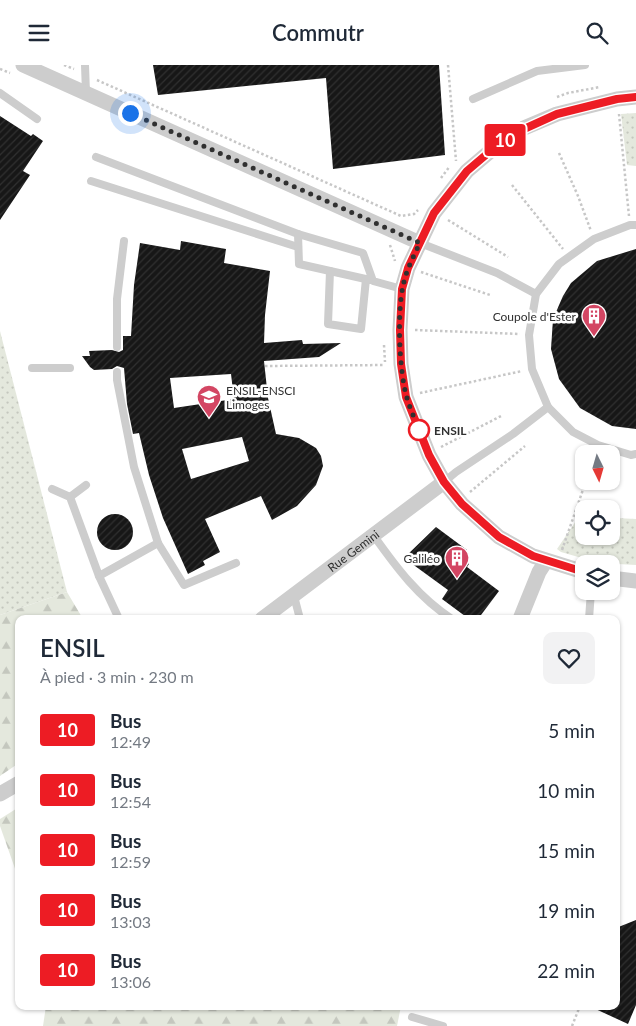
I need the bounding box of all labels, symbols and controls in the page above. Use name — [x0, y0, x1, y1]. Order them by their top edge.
icon: menu — [25, 19, 53, 47]
text: Commutr — [272, 19, 364, 46]
icon: search — [583, 19, 611, 47]
your location — [118, 101, 143, 126]
line badge: 10 — [482, 124, 528, 156]
text: 10 — [495, 129, 515, 151]
building icon: Coupole d'Ester — [581, 303, 607, 337]
place label: Coupole d'Ester — [493, 309, 577, 324]
place label: ENSIL-ENSCI Limoges — [226, 383, 296, 412]
school or university icon: ENSIL-ENSCI Limoges — [196, 384, 222, 418]
marker: ENSIL — [408, 419, 430, 441]
place label: ENSIL — [434, 423, 467, 438]
north arrow — [575, 445, 620, 490]
map controls — [575, 445, 620, 600]
button: locate — [575, 500, 620, 545]
street label: Rue Gemini — [324, 526, 382, 575]
building icon: Galiléo — [444, 545, 470, 579]
place label: Galiléo — [404, 551, 440, 566]
button: layers — [575, 555, 620, 600]
button: heart — [543, 632, 595, 684]
text: ENSIL — [40, 633, 105, 662]
text: À pied · 3 min · 230 m — [40, 667, 194, 686]
text: Bus — [110, 709, 141, 732]
text: 10 — [57, 719, 78, 741]
text: 5 min — [548, 719, 595, 742]
text: 12:49 — [110, 732, 151, 751]
text: Bus — [110, 769, 141, 792]
text: 10 — [57, 779, 78, 801]
text: 10 min — [537, 779, 595, 802]
text: 12:54 — [110, 792, 151, 811]
text: Bus — [110, 829, 141, 852]
text: 10 — [57, 839, 78, 861]
text: 15 min — [537, 839, 595, 862]
text: 12:59 — [110, 852, 151, 871]
text: Bus — [110, 889, 141, 912]
text: 10 — [57, 899, 78, 921]
text: 19 min — [537, 899, 595, 922]
text: 13:03 — [110, 912, 151, 931]
text: Bus — [110, 949, 141, 972]
text: 10 — [57, 959, 78, 981]
text: 22 min — [537, 959, 595, 982]
text: 13:06 — [110, 972, 151, 991]

